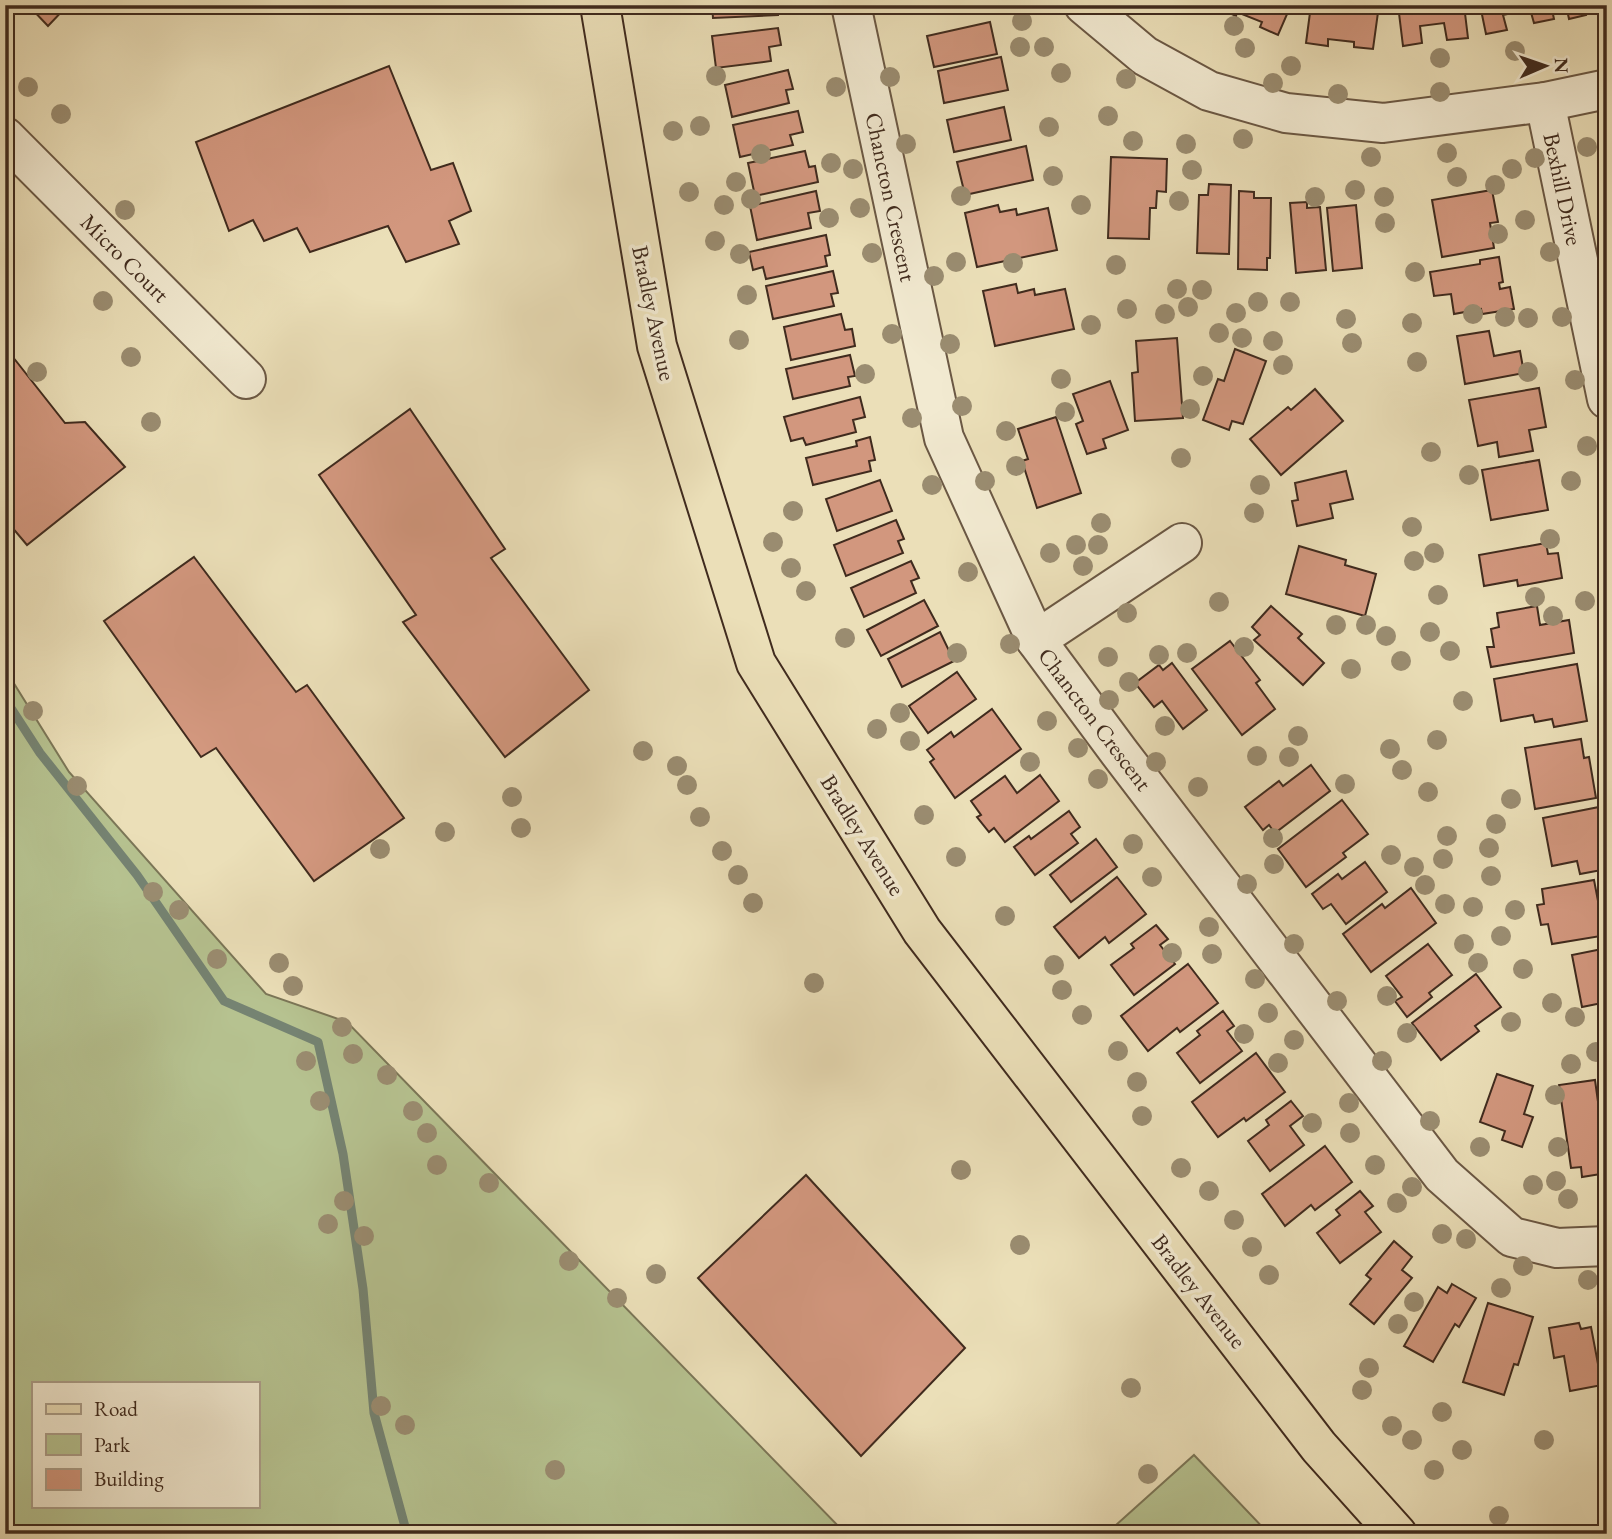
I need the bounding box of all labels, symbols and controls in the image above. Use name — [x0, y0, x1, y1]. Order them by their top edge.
north arrow — [1510, 32, 1580, 102]
text: N — [1549, 57, 1574, 74]
street label: Chancton Crescent — [858, 110, 924, 285]
street label: Bexhill Drive — [1536, 130, 1590, 248]
street label: Micro Court — [74, 207, 176, 309]
street label: Bradley Avenue — [625, 243, 683, 383]
street label: Chancton Crescent — [1031, 641, 1159, 797]
street label: Bradley Avenue — [814, 769, 912, 901]
street label: Bradley Avenue — [1145, 1228, 1253, 1354]
legend — [32, 1382, 259, 1508]
text: Road — [94, 1395, 138, 1422]
text: Park — [94, 1431, 131, 1458]
text: Building — [94, 1465, 164, 1492]

